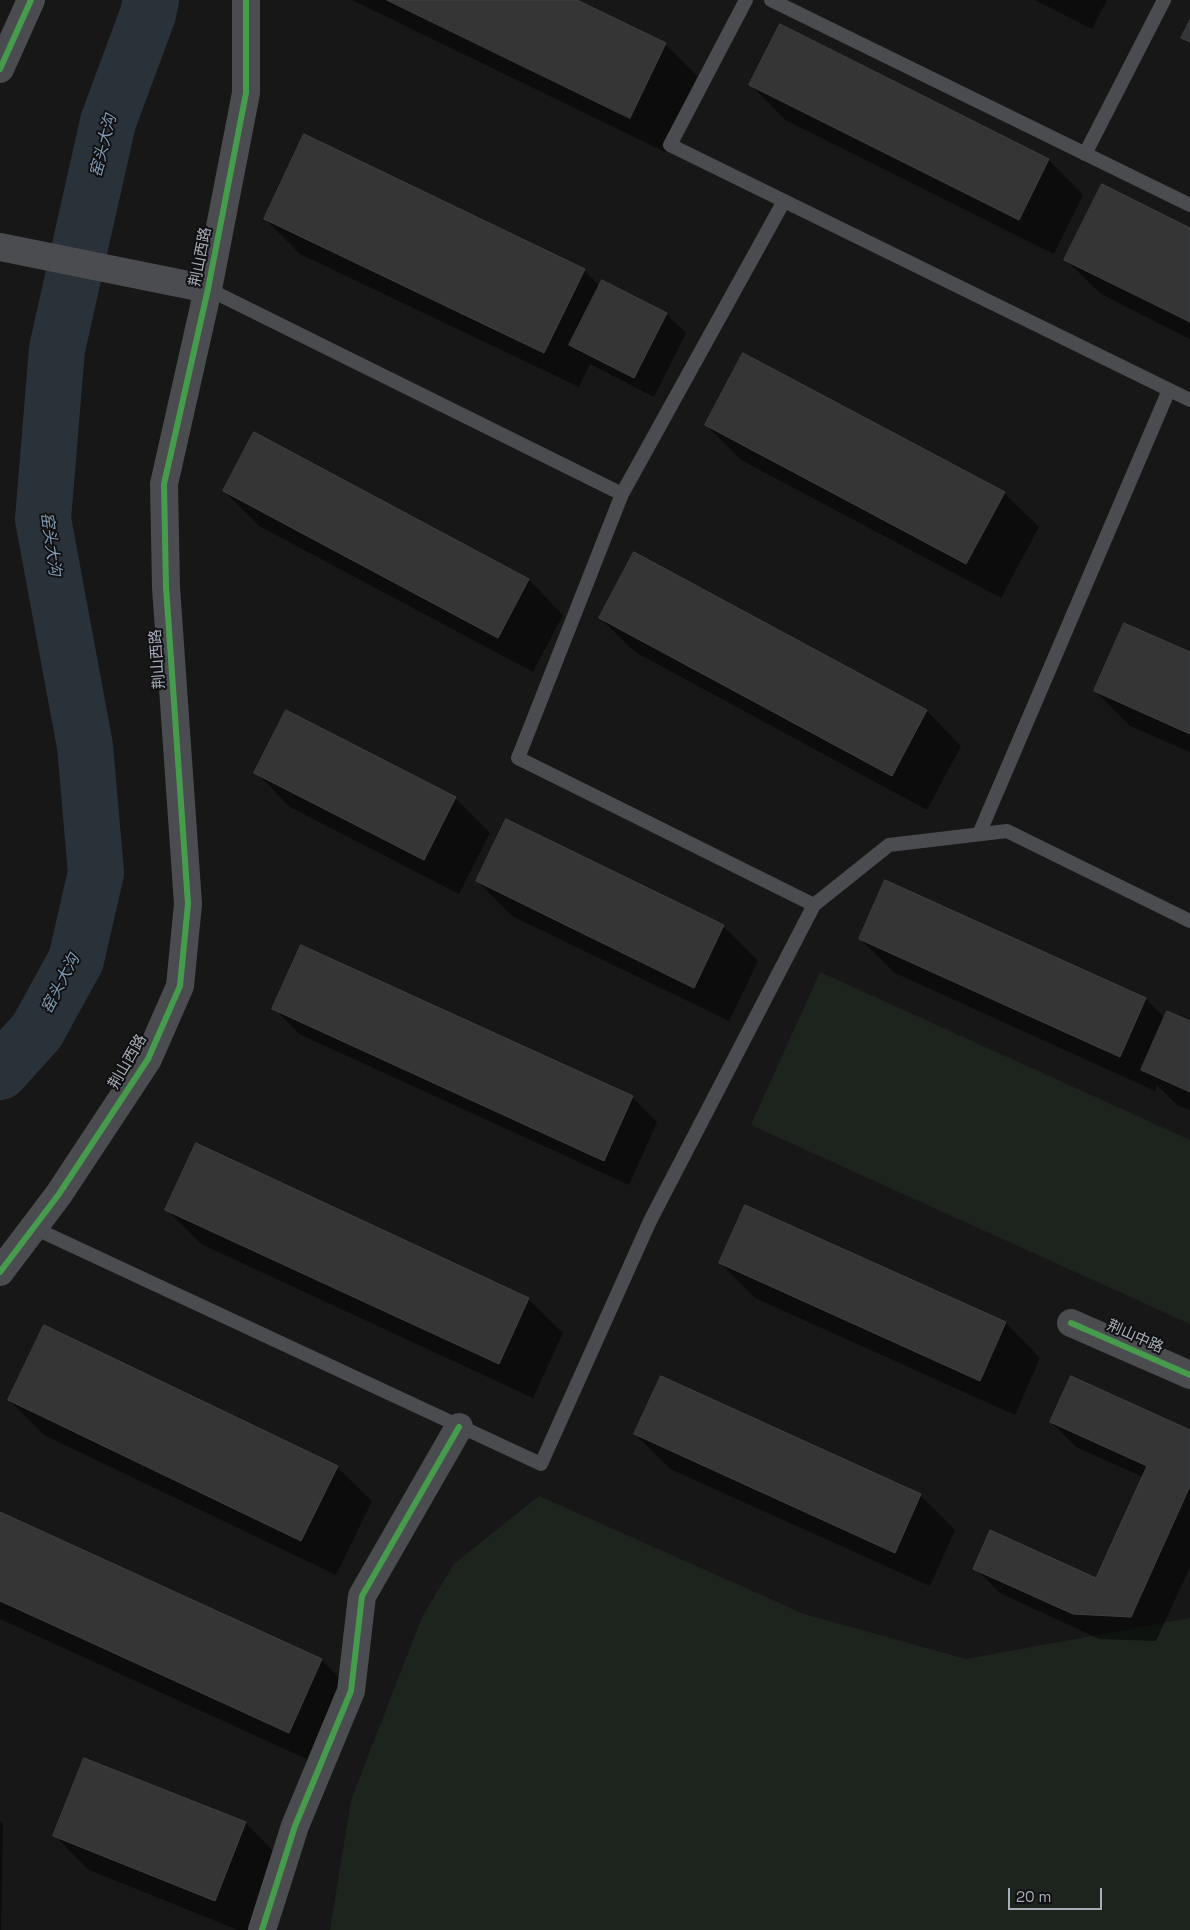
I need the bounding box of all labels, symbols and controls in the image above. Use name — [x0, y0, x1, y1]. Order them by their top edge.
water label: 窑头大沟 — [87, 113, 121, 179]
street label: 荆山西路 — [186, 226, 216, 288]
water label: 窑头大沟 — [36, 511, 64, 577]
street label: 荆山西路 — [147, 628, 169, 690]
water label: 窑头大沟 — [38, 951, 84, 1017]
street label: 荆山西路 — [105, 1032, 151, 1092]
street label: 荆山中路 — [1104, 1317, 1166, 1357]
scale bar — [1010, 1878, 1104, 1910]
text: 20 m — [1016, 1887, 1051, 1906]

